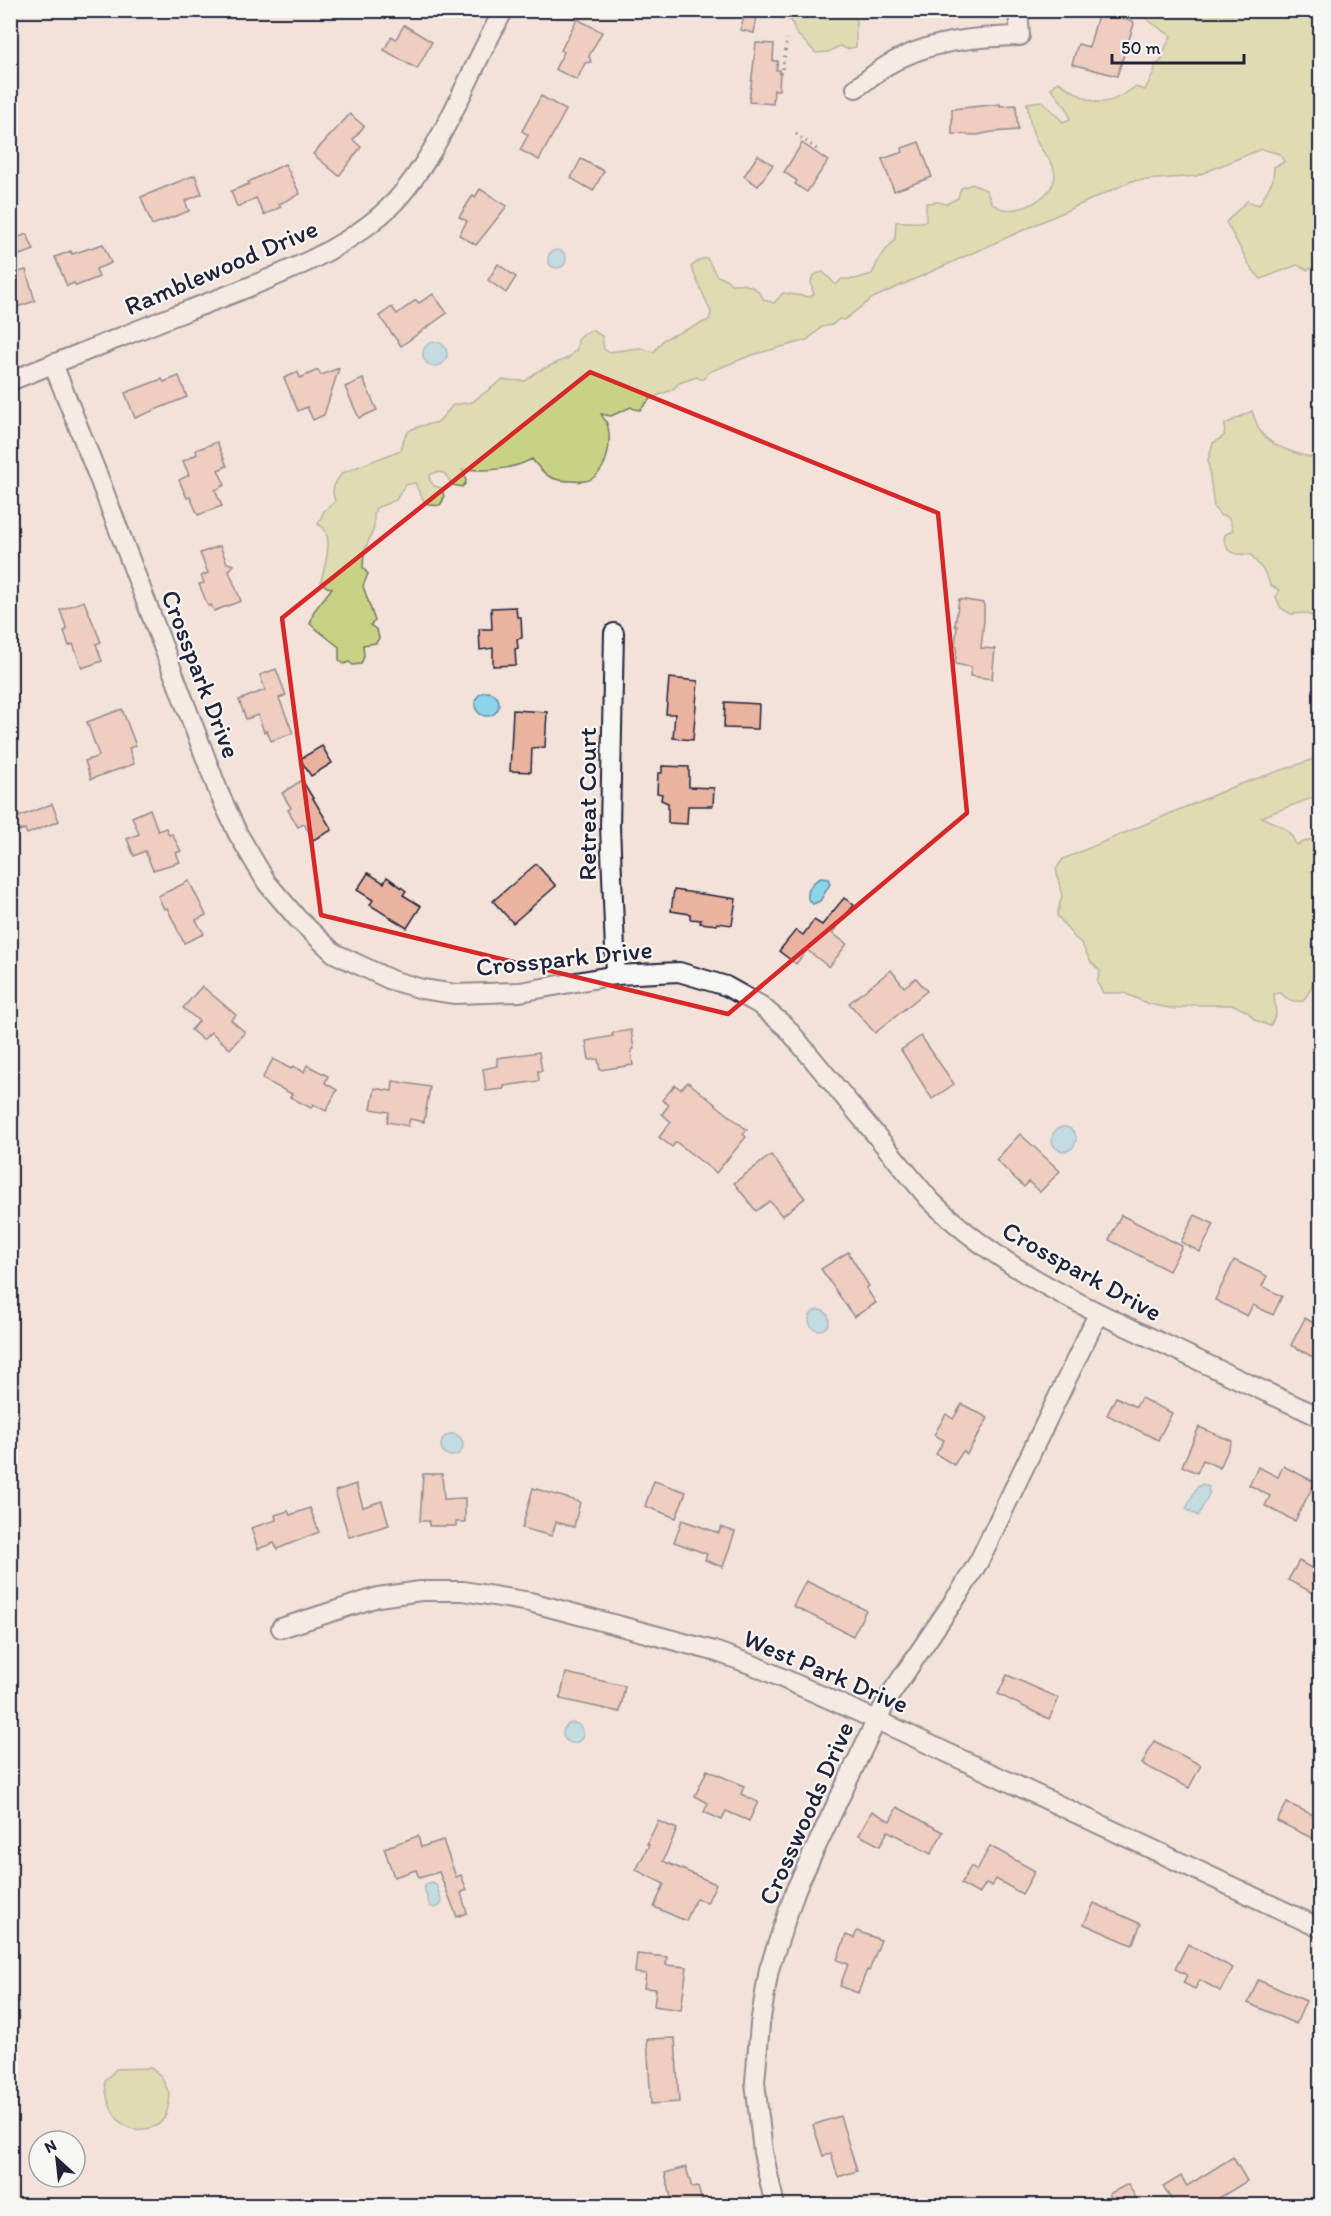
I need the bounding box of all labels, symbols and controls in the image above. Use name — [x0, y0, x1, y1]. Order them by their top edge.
scale bar — [1112, 27, 1244, 65]
text: 50 m — [1121, 37, 1161, 59]
street label: Ramblewood Drive — [119, 212, 323, 322]
street label: Crosspark Drive — [154, 585, 248, 763]
street label: Retreat Court — [571, 727, 603, 881]
street label: Crosspark Drive — [474, 933, 654, 983]
street label: Crosspark Drive — [997, 1214, 1167, 1328]
street label: West Park Drive — [739, 1622, 913, 1720]
street label: Crosswoods Drive — [751, 1716, 861, 1910]
north arrow — [27, 2129, 87, 2189]
text: N — [41, 2135, 60, 2157]

